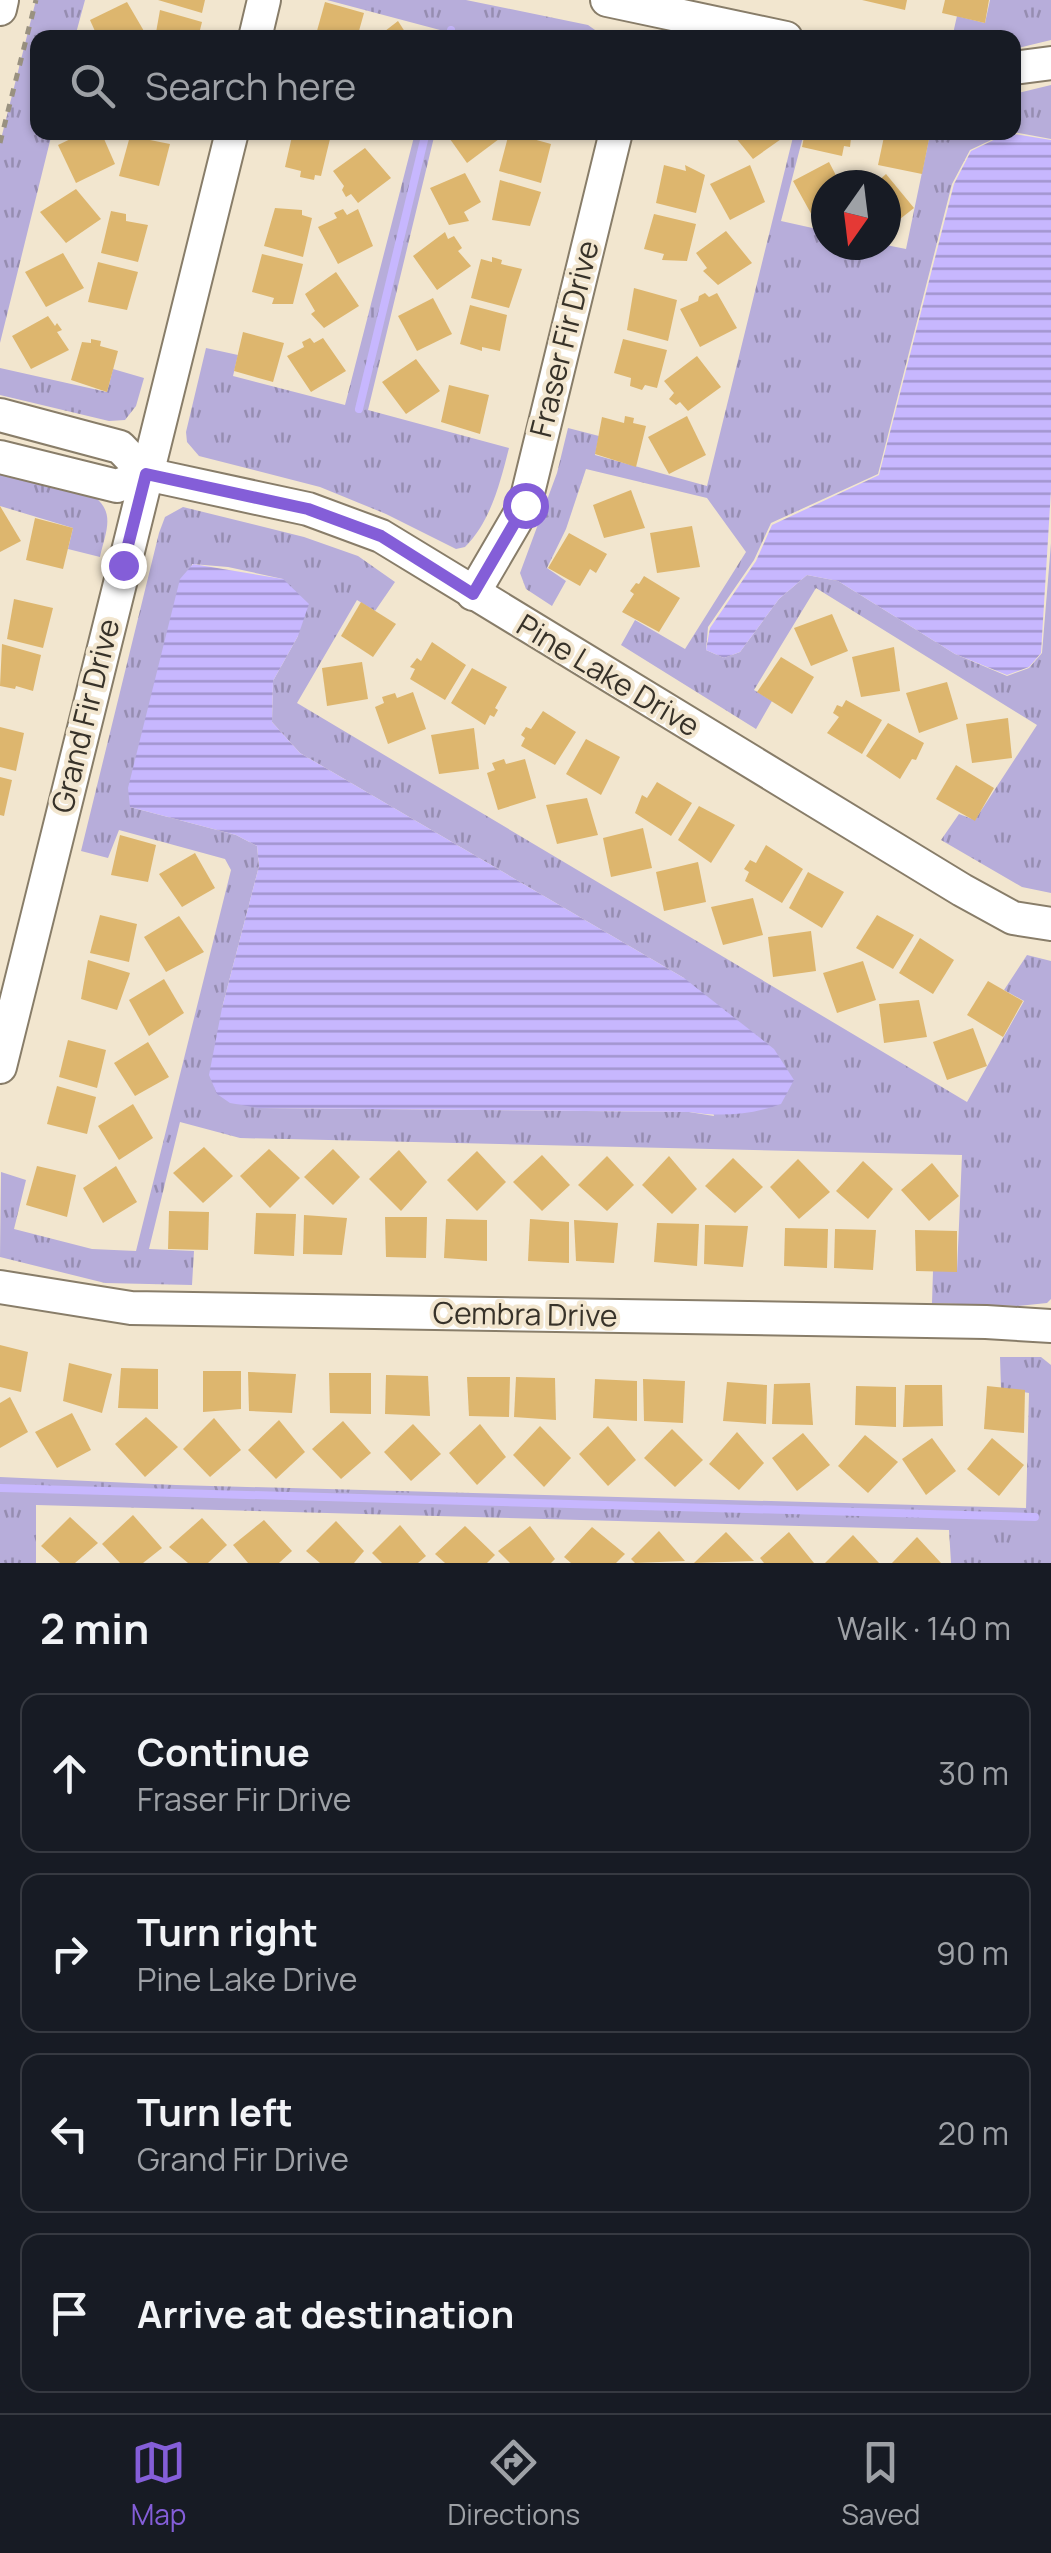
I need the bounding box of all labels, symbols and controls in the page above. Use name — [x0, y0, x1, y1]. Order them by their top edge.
search box — [30, 30, 1021, 140]
icon: search — [65, 58, 120, 113]
text: Search here — [145, 59, 356, 111]
north arrow — [811, 170, 901, 260]
street label: Fraser Fir Drive — [519, 236, 608, 441]
route start — [503, 483, 549, 529]
route end — [101, 543, 147, 589]
street label: Pine Lake Drive — [510, 604, 708, 745]
street label: Grand Fir Drive — [41, 614, 128, 817]
street label: Cembra Drive — [432, 1291, 618, 1336]
text: 2 min — [40, 1599, 149, 1657]
text: Walk · 140 m — [837, 1606, 1011, 1650]
text: Continue — [137, 1725, 310, 1777]
icon: ahead — [42, 1746, 97, 1801]
text: 30 m — [938, 1751, 1009, 1795]
text: Fraser Fir Drive — [137, 1777, 352, 1821]
text: Turn right — [137, 1905, 318, 1957]
icon: right — [42, 1926, 97, 1981]
text: 90 m — [936, 1931, 1009, 1975]
text: Pine Lake Drive — [137, 1957, 357, 2001]
text: Turn left — [137, 2085, 293, 2137]
icon: left — [42, 2106, 97, 2161]
text: 20 m — [938, 2111, 1009, 2155]
text: Grand Fir Drive — [137, 2137, 349, 2181]
icon: arrive — [42, 2286, 97, 2341]
text: Arrive at destination — [137, 2287, 514, 2339]
tab: Map — [131, 2435, 186, 2533]
tab: Directions — [448, 2435, 580, 2533]
tab: Saved — [841, 2435, 920, 2533]

